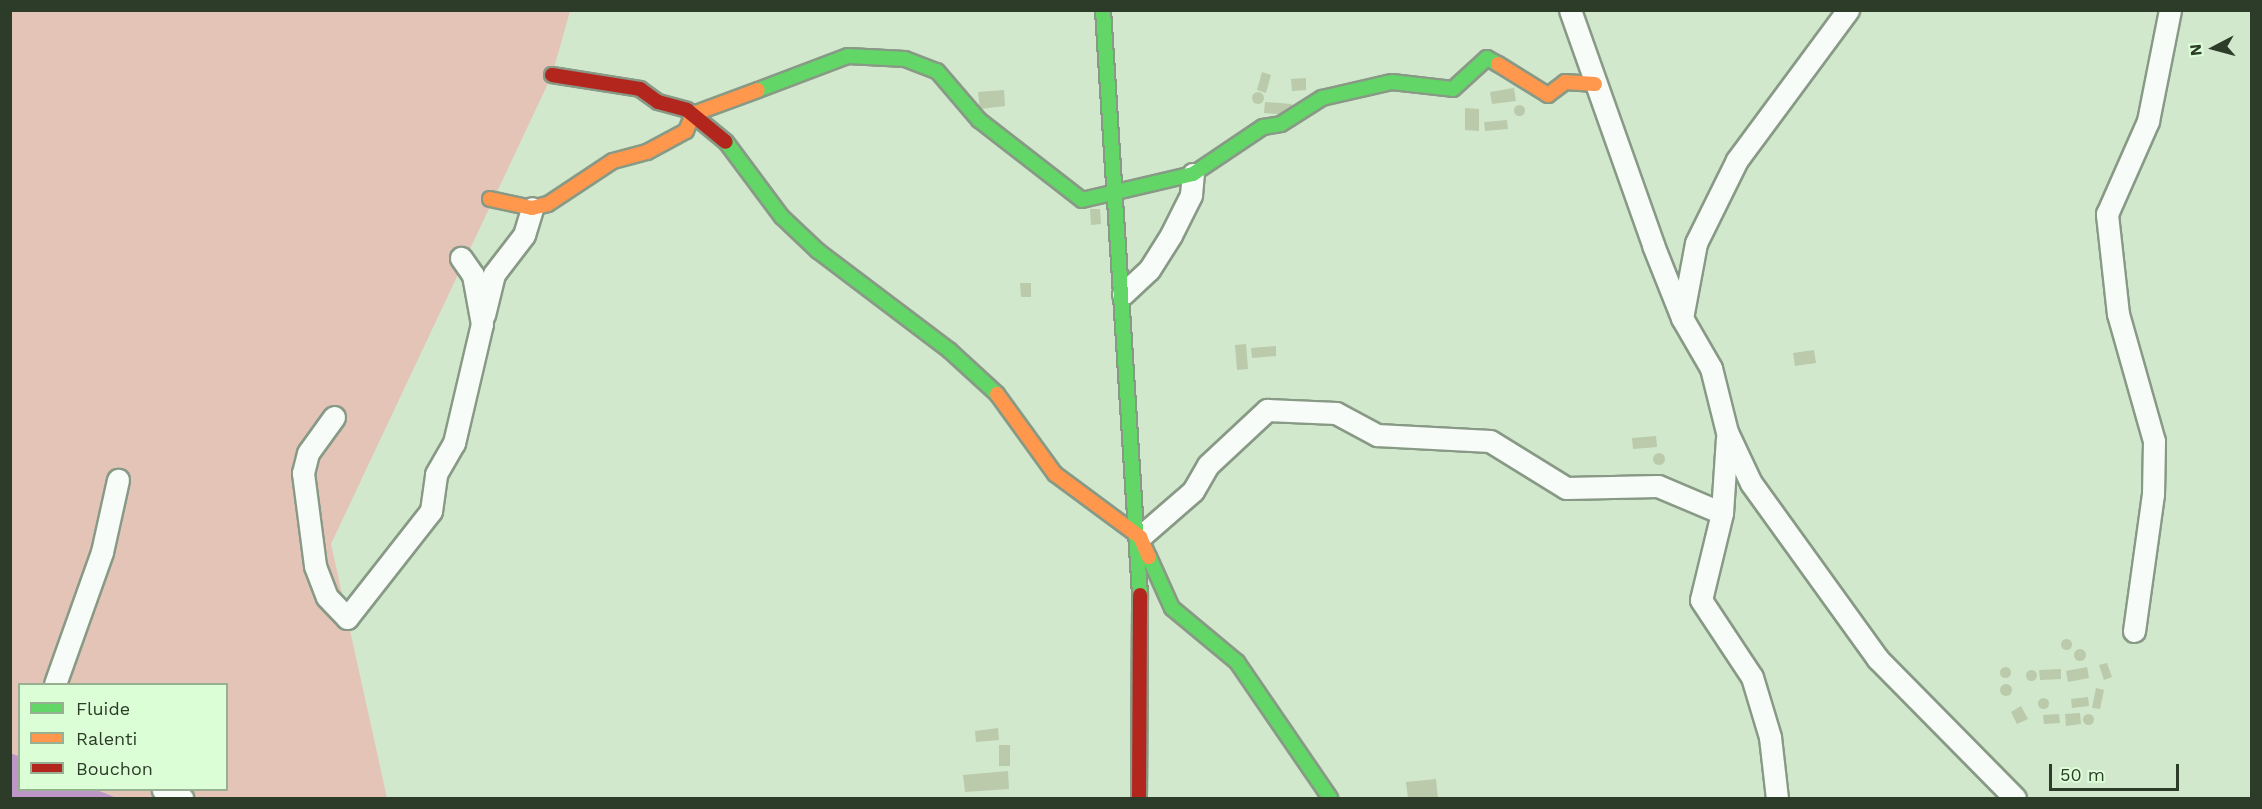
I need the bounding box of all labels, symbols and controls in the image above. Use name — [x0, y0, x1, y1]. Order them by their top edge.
north arrow — [2184, 18, 2244, 78]
text: N — [2186, 43, 2206, 57]
legend — [18, 683, 228, 791]
text: Fluide — [76, 698, 130, 719]
text: Ralenti — [76, 728, 137, 749]
scale bar — [2052, 752, 2182, 790]
text: Bouchon — [76, 758, 153, 779]
text: 50 m — [2060, 764, 2105, 785]

